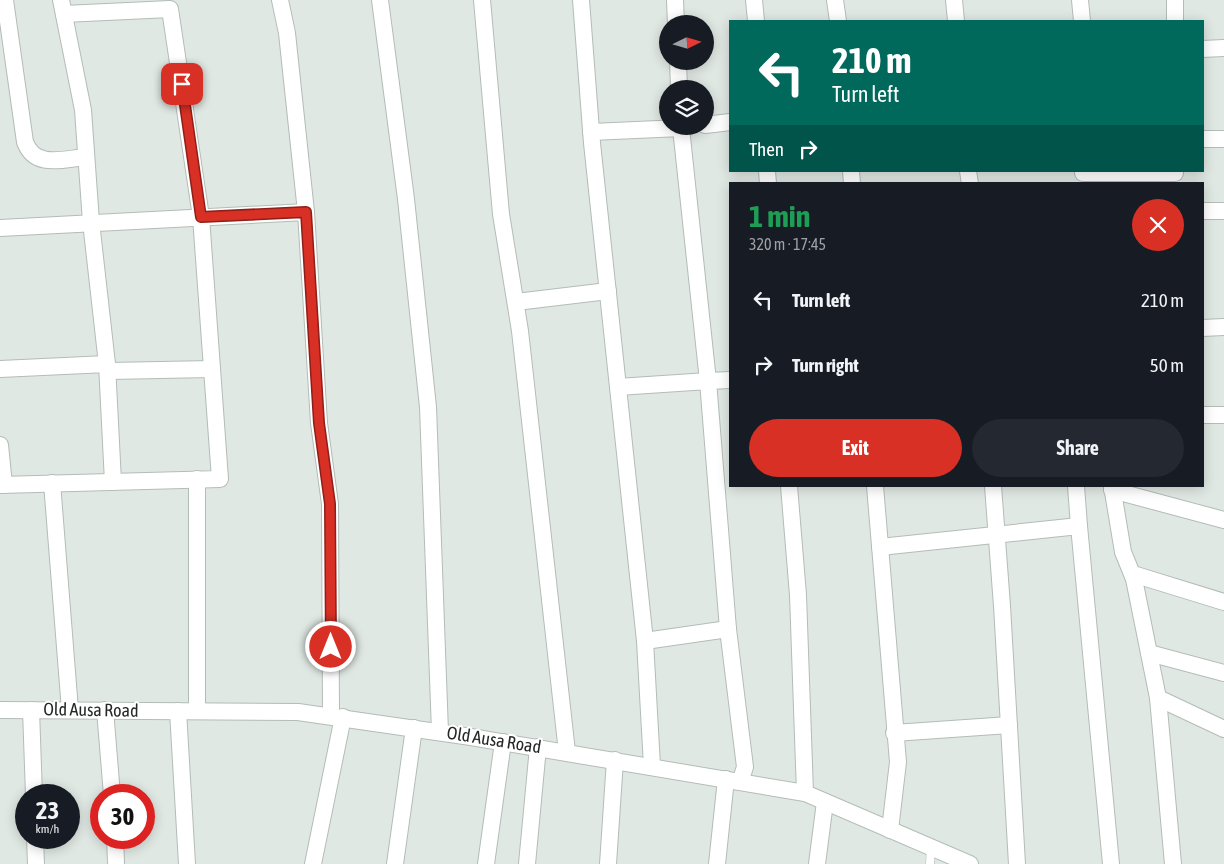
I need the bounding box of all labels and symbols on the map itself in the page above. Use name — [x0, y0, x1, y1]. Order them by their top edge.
north arrow — [659, 15, 714, 70]
pin — [161, 63, 203, 105]
position arrow — [304, 620, 356, 672]
street label: Old Ausa Road — [43, 698, 139, 721]
street label: Old Ausa Road — [445, 722, 543, 757]
speed limit sign: 30 — [90, 784, 155, 849]

